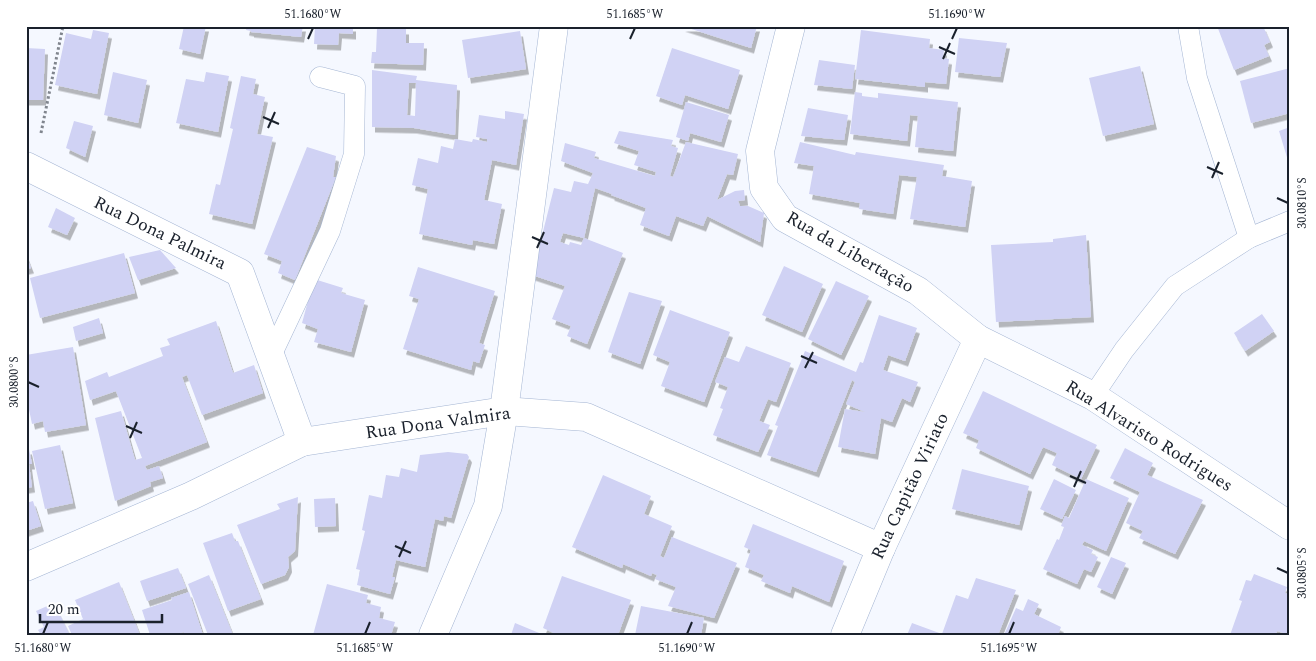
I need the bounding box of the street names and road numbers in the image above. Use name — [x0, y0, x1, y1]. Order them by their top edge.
street label: Rua Dona Palmira — [89, 189, 231, 277]
street label: Rua da Libertação — [781, 204, 919, 300]
street label: Rua Alvaristo Rodrigues — [1060, 373, 1238, 499]
street label: Rua Dona Valmira — [364, 399, 512, 447]
street label: Rua Capitão Viriato — [864, 408, 956, 564]

